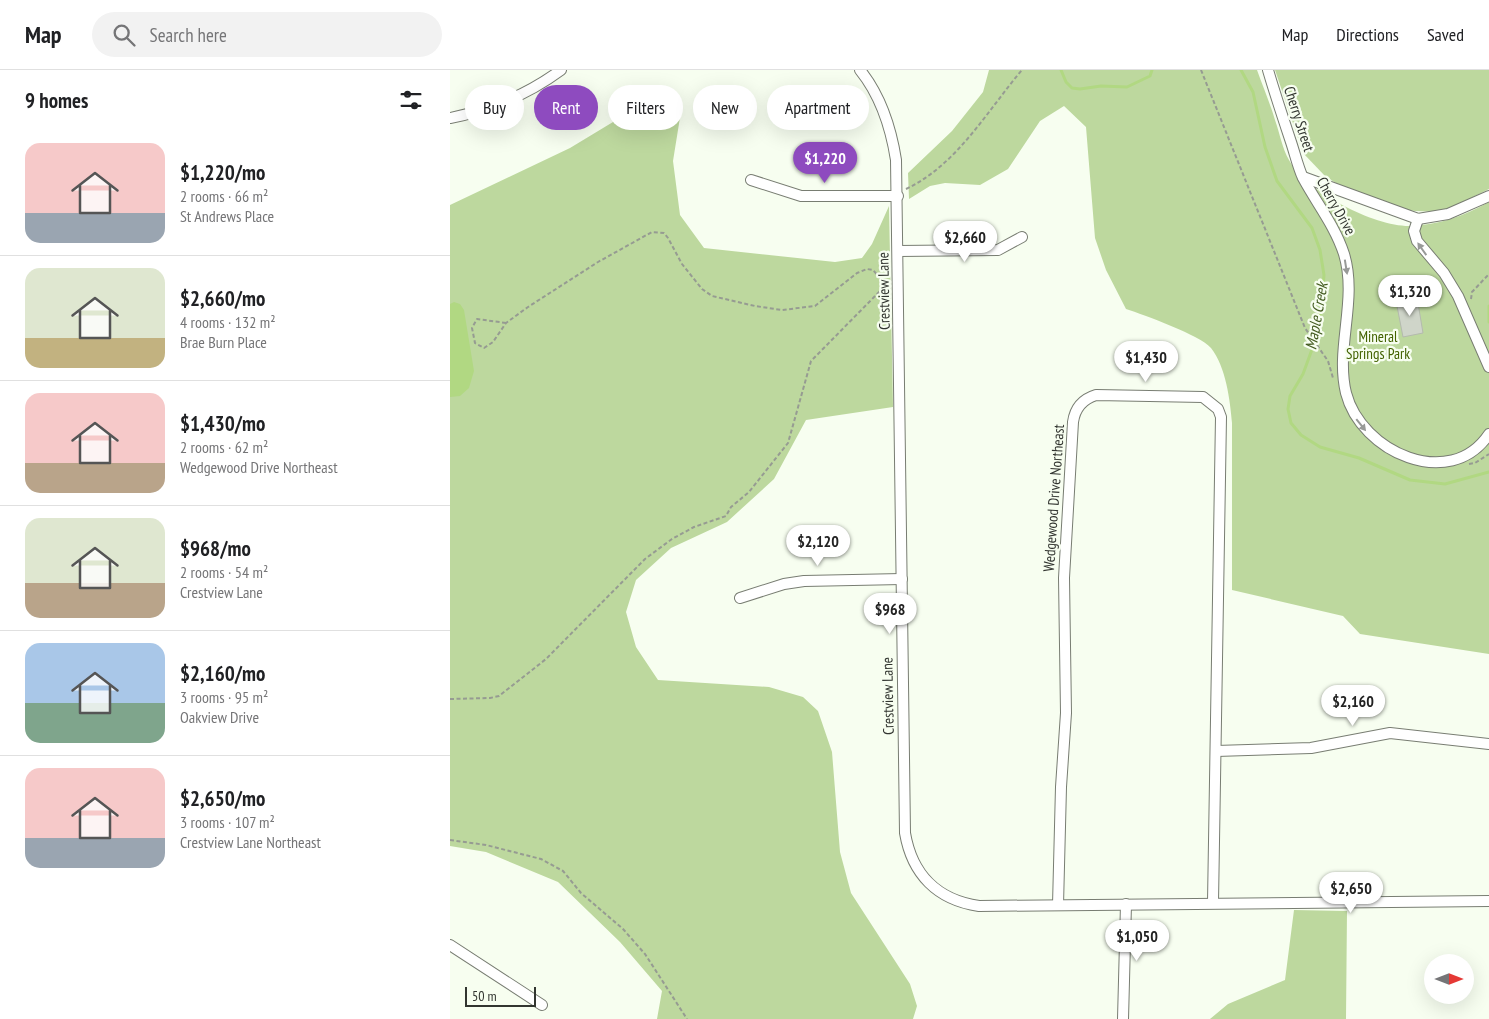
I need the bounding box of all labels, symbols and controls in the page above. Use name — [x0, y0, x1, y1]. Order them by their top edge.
search box — [92, 12, 442, 57]
text: Map — [25, 19, 62, 50]
icon: search — [110, 21, 138, 49]
text: Search here — [150, 23, 227, 47]
text: Map — [1282, 23, 1308, 46]
text: Directions — [1336, 23, 1399, 46]
text: Saved — [1427, 23, 1464, 46]
street label: Cherry Street — [1280, 84, 1319, 154]
chip: Buy — [465, 85, 524, 130]
chip: Rent — [534, 85, 598, 130]
chip: Filters — [608, 85, 683, 130]
chip: New — [693, 85, 757, 130]
chip: Apartment — [767, 85, 869, 130]
icon: filters — [397, 86, 425, 114]
text: 9 homes — [25, 87, 88, 114]
pin: $1,220 — [784, 142, 866, 184]
text: $1,220 — [804, 148, 846, 168]
text: $1,220/mo — [180, 159, 265, 186]
icon: home — [65, 163, 125, 223]
street label: Cherry Drive — [1313, 173, 1360, 238]
text: 2 rooms · 66 m² — [180, 186, 268, 206]
text: St Andrews Place — [180, 206, 274, 226]
pin: $2,660 — [924, 220, 1006, 263]
text: $2,660 — [944, 227, 986, 247]
one-way arrow — [1417, 243, 1428, 256]
street label: Crestview Lane — [873, 252, 894, 330]
one-way arrow — [1343, 259, 1351, 275]
pin: $1,320 — [1369, 274, 1451, 317]
water label: Maple Creek — [1300, 279, 1332, 351]
text: $1,320 — [1389, 281, 1431, 301]
text: $2,660/mo — [180, 285, 265, 312]
icon: home — [65, 288, 125, 348]
text: 4 rooms · 132 m² — [180, 312, 276, 332]
park label: Mineral Springs Park — [1346, 327, 1410, 363]
text: Brae Burn Place — [180, 332, 267, 352]
pin: $1,430 — [1105, 340, 1187, 383]
text: $1,430 — [1125, 347, 1167, 367]
text: $1,430/mo — [180, 410, 265, 437]
icon: home — [65, 413, 125, 473]
one-way arrow — [1356, 418, 1367, 431]
street label: Wedgewood Drive Northeast — [1039, 424, 1068, 572]
text: 2 rooms · 62 m² — [180, 437, 268, 457]
text: Wedgewood Drive Northeast — [180, 457, 338, 477]
pin: $2,120 — [777, 524, 859, 567]
text: $2,120 — [797, 531, 839, 551]
text: $968/mo — [180, 535, 251, 562]
icon: home — [65, 538, 125, 598]
text: 2 rooms · 54 m² — [180, 562, 268, 582]
text: Crestview Lane — [180, 582, 263, 602]
pin: $968 — [860, 592, 920, 635]
text: $968 — [875, 599, 905, 619]
street label: Crestview Lane — [877, 657, 898, 735]
text: $2,160/mo — [180, 660, 265, 687]
icon: home — [65, 663, 125, 723]
pin: $2,160 — [1312, 684, 1394, 727]
text: 3 rooms · 95 m² — [180, 687, 268, 707]
text: $2,160 — [1332, 691, 1374, 711]
text: Oakview Drive — [180, 707, 259, 727]
text: $2,650/mo — [180, 785, 265, 812]
icon: home — [65, 788, 125, 848]
text: 3 rooms · 107 m² — [180, 812, 275, 832]
text: Crestview Lane Northeast — [180, 832, 321, 852]
pin: $2,650 — [1310, 872, 1392, 914]
text: $2,650 — [1330, 878, 1372, 898]
pin: $1,050 — [1096, 920, 1178, 962]
text: $1,050 — [1116, 926, 1158, 946]
north arrow — [1424, 954, 1474, 1004]
map controls — [1424, 954, 1474, 1004]
scale bar — [465, 984, 536, 1007]
text: 50 m — [472, 987, 497, 1005]

